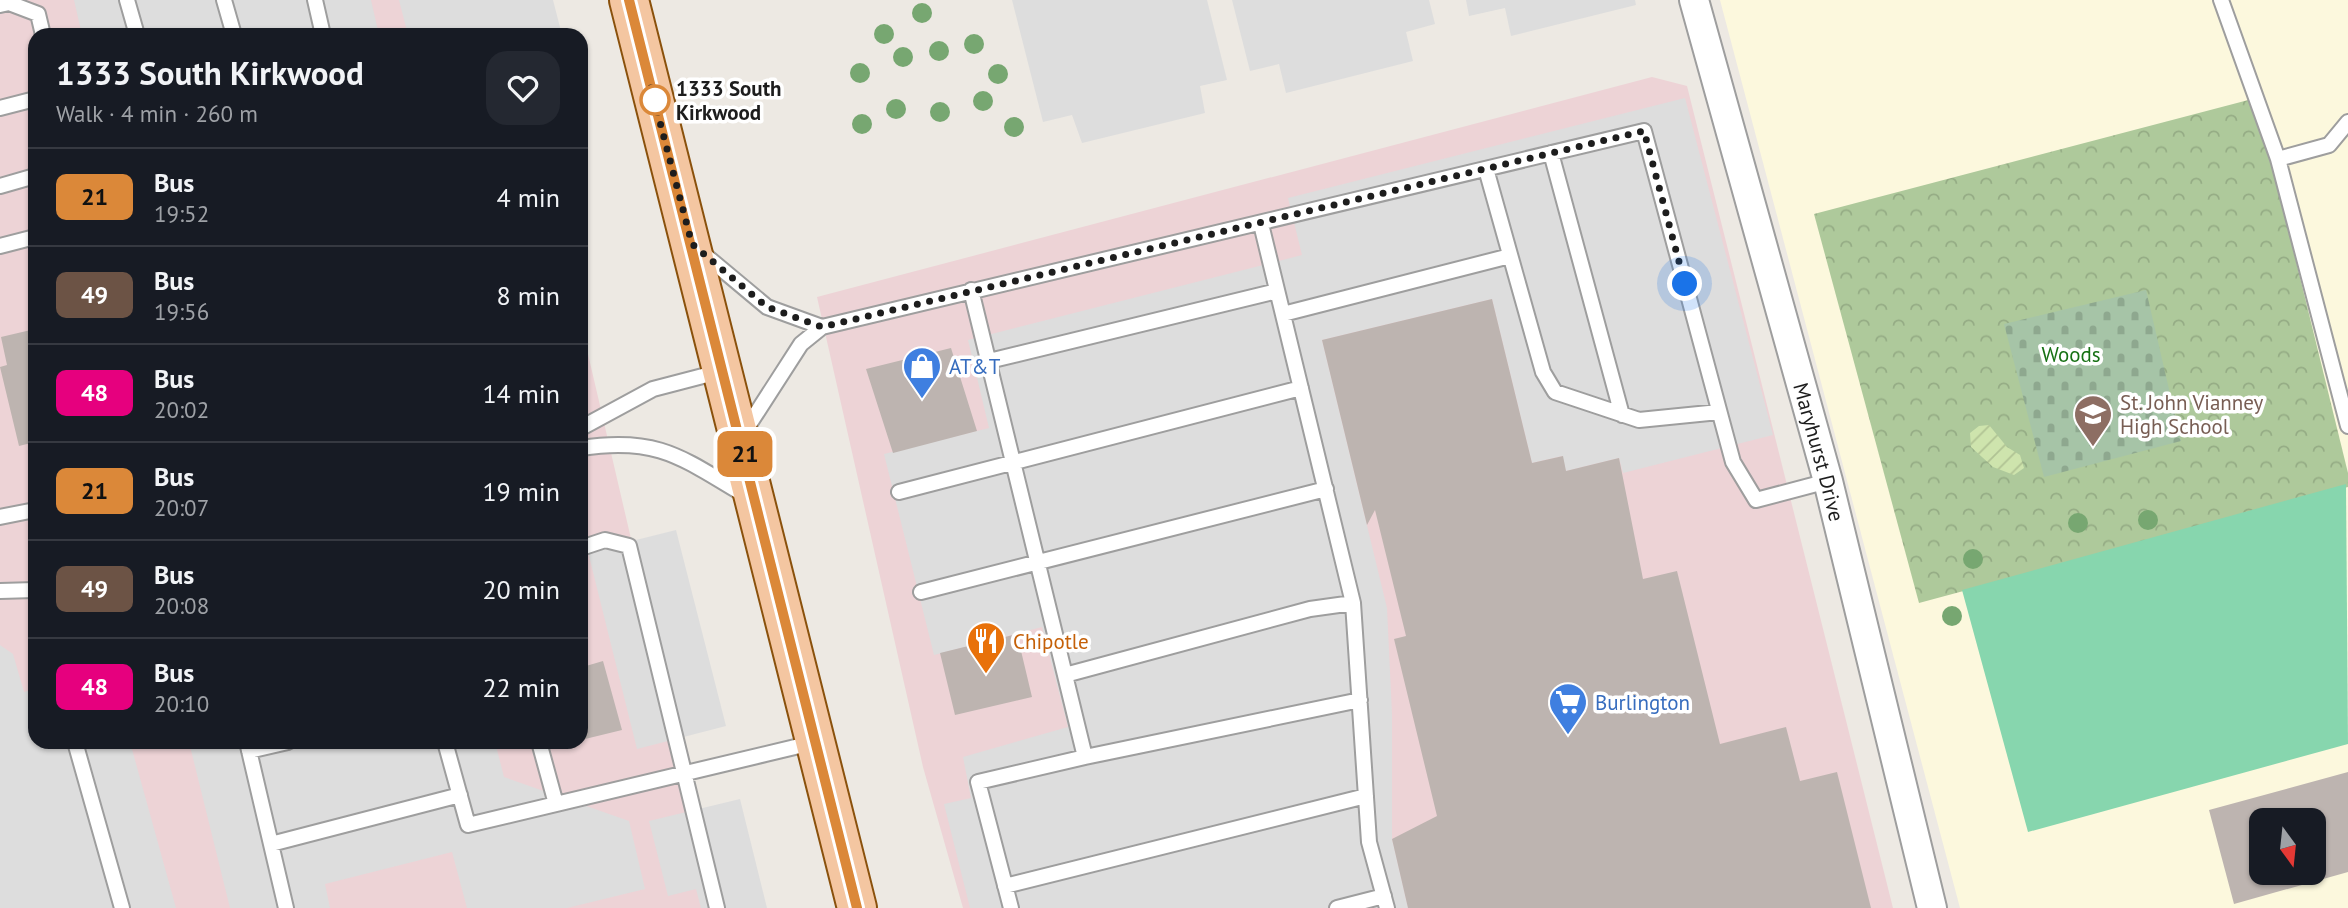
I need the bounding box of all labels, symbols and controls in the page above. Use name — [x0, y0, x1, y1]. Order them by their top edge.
text: 1333 South Kirkwood — [56, 51, 364, 94]
button: heart — [486, 51, 560, 125]
place label: 1333 South Kirkwood — [676, 75, 781, 126]
marker: 1333 South Kirkwood — [640, 85, 670, 115]
text: Walk · 4 min · 260 m — [56, 99, 258, 128]
text: Bus — [154, 166, 194, 199]
text: 21 — [81, 181, 108, 212]
text: 4 min — [497, 181, 560, 214]
text: 19:52 — [154, 199, 209, 228]
text: Bus — [154, 264, 194, 297]
your location — [1667, 266, 1702, 301]
text: 49 — [81, 279, 108, 310]
text: 8 min — [497, 279, 560, 312]
text: 19:56 — [154, 297, 209, 326]
park label: Woods — [2041, 341, 2101, 368]
shop icon: AT&T — [901, 345, 943, 400]
place label: AT&T — [949, 353, 1001, 380]
text: Bus — [154, 362, 194, 395]
text: 48 — [81, 377, 108, 408]
text: 14 min — [482, 377, 560, 410]
street label: Maryhurst Drive — [1788, 379, 1851, 524]
place label: St. John Vianney High School — [2120, 389, 2264, 440]
school or university icon: St. John Vianney High School — [2072, 393, 2114, 448]
text: 20:02 — [154, 395, 209, 424]
line badge: 21 — [714, 431, 776, 477]
text: 21 — [731, 438, 759, 469]
text: Bus — [154, 460, 194, 493]
text: 21 — [81, 475, 108, 506]
text: 19 min — [482, 475, 560, 508]
text: 20:07 — [154, 493, 209, 522]
text: Bus — [154, 558, 194, 591]
text: 49 — [81, 573, 108, 604]
text: 20 min — [482, 573, 560, 606]
text: 20:08 — [154, 591, 209, 620]
restaurant icon: Chipotle — [965, 620, 1007, 675]
place label: Chipotle — [1013, 628, 1089, 655]
text: Bus — [154, 656, 194, 689]
text: 48 — [81, 671, 108, 702]
text: 22 min — [482, 671, 560, 704]
supermarket icon: Burlington — [1547, 681, 1589, 736]
text: 20:10 — [154, 689, 209, 718]
place label: Burlington — [1595, 689, 1690, 716]
north arrow — [2249, 808, 2326, 886]
map controls — [2249, 808, 2326, 885]

